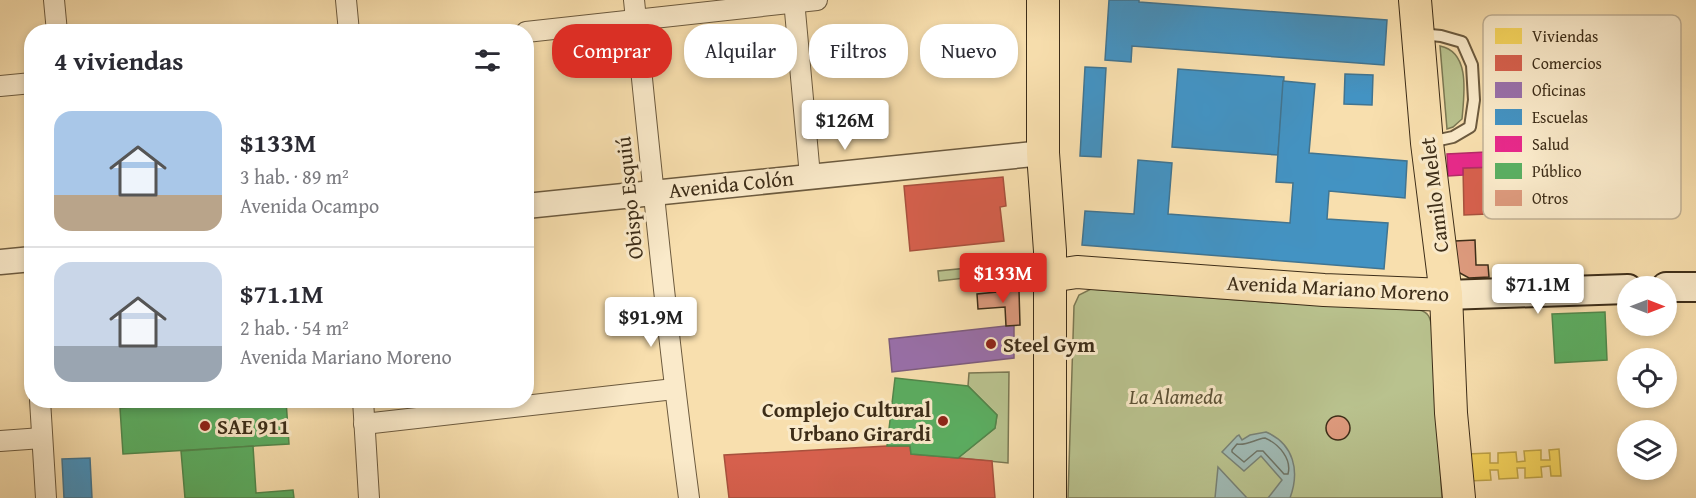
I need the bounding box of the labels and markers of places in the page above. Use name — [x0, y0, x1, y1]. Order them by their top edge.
pin: $126M — [803, 100, 887, 151]
pin: $133M — [961, 253, 1045, 304]
pin: $71.1M — [1489, 264, 1587, 315]
pin: $91.9M — [602, 297, 700, 348]
place label: Steel Gym — [1003, 329, 1095, 360]
marker: Steel Gym — [984, 337, 998, 351]
place label: Complejo Cultural Urbano Girardi — [762, 394, 931, 449]
place label: SAE 911 — [217, 411, 290, 442]
marker: Complejo Cultural Urbano Girardi — [936, 414, 950, 428]
marker: SAE 911 — [198, 419, 212, 433]

